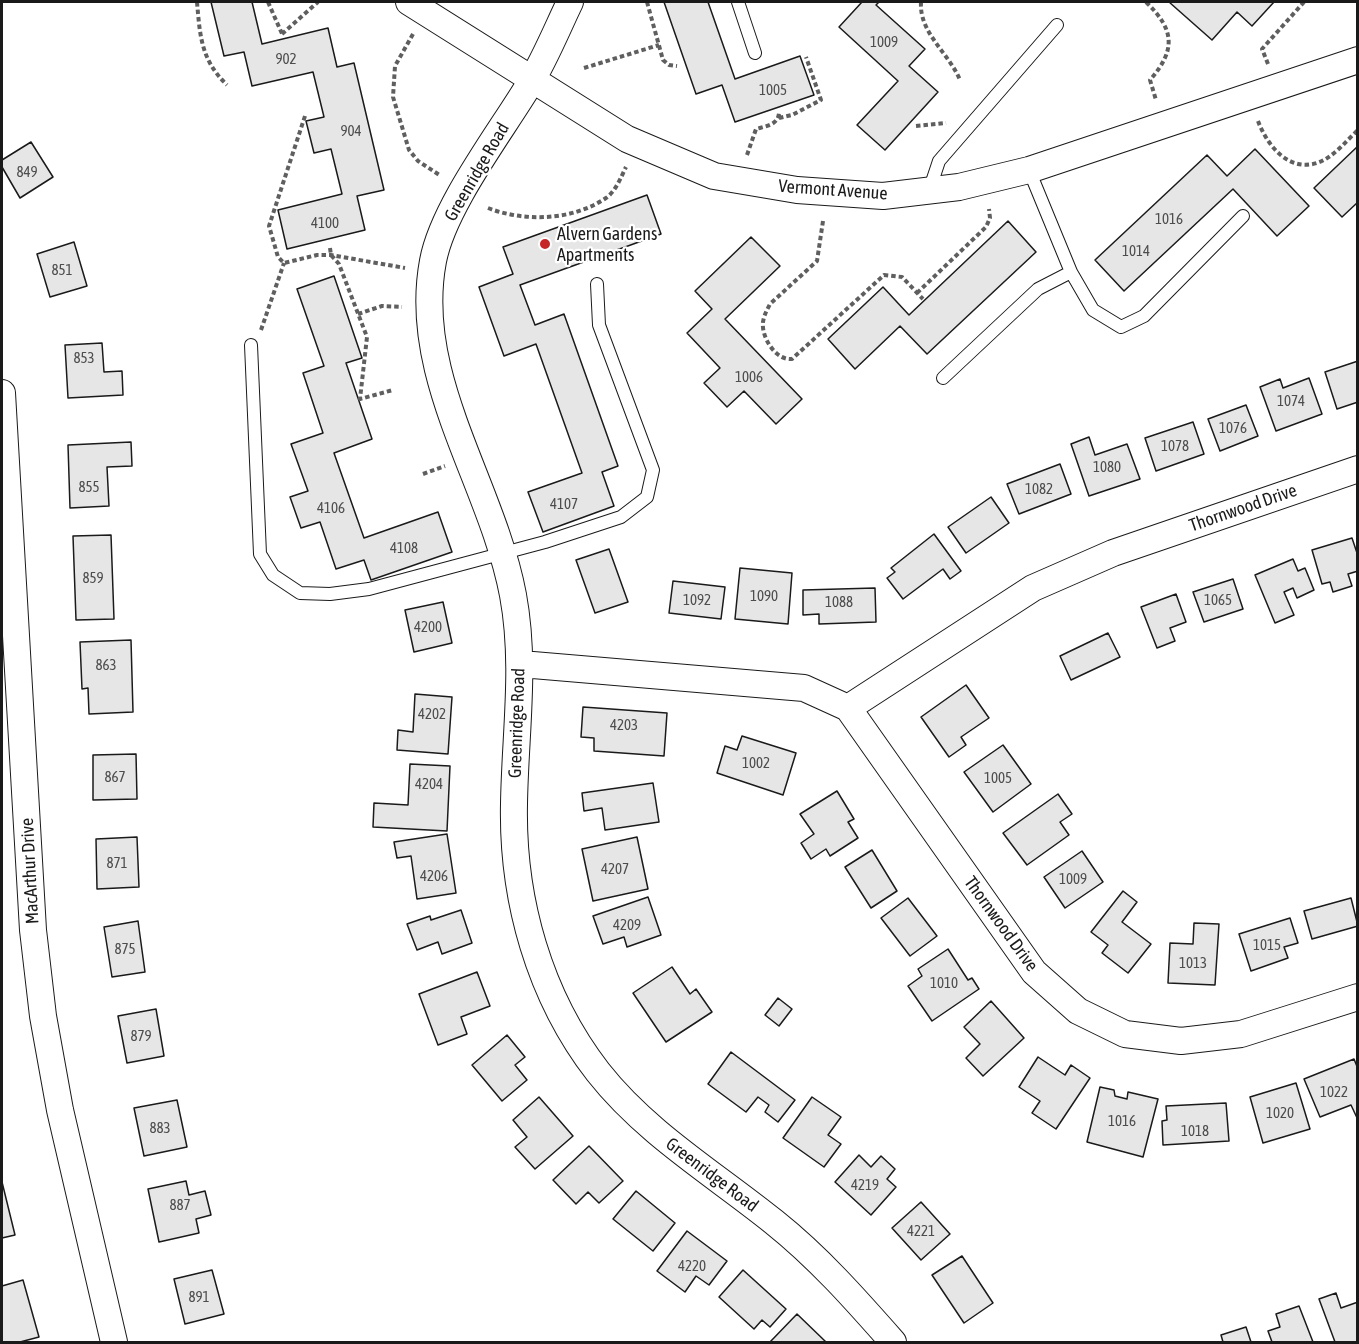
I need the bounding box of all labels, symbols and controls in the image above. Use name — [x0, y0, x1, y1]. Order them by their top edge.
house number: 1009 — [870, 33, 898, 51]
house number: 902 — [275, 50, 297, 68]
house number: 1005 — [759, 81, 787, 99]
street label: Greenridge Road — [440, 119, 514, 225]
house number: 904 — [340, 122, 362, 140]
house number: 849 — [16, 163, 38, 181]
street label: Vermont Avenue — [778, 175, 888, 205]
house number: 1016 — [1155, 210, 1183, 228]
house number: 4100 — [311, 214, 339, 232]
place label: Alvern Gardens Apartments — [557, 223, 657, 266]
marker: Alvern Gardens Apartments — [538, 237, 552, 251]
house number: 1014 — [1122, 242, 1150, 260]
house number: 851 — [51, 261, 73, 279]
house number: 853 — [73, 349, 95, 367]
house number: 1006 — [735, 368, 763, 386]
house number: 1074 — [1277, 392, 1305, 410]
house number: 1076 — [1219, 419, 1247, 437]
house number: 1078 — [1161, 437, 1189, 455]
house number: 1080 — [1093, 458, 1121, 476]
house number: 855 — [78, 478, 100, 496]
house number: 1082 — [1025, 480, 1053, 498]
street label: Thornwood Drive — [1186, 480, 1300, 536]
house number: 4107 — [550, 495, 578, 513]
house number: 4106 — [317, 499, 345, 517]
house number: 4108 — [390, 539, 418, 557]
house number: 859 — [82, 569, 104, 587]
house number: 1090 — [750, 587, 778, 605]
house number: 1092 — [683, 591, 711, 609]
house number: 1065 — [1204, 591, 1232, 609]
house number: 1088 — [825, 593, 853, 611]
house number: 4200 — [414, 618, 442, 636]
house number: 863 — [95, 656, 117, 674]
street label: Greenridge Road — [504, 668, 530, 778]
house number: 4202 — [418, 705, 446, 723]
house number: 4203 — [610, 716, 638, 734]
house number: 1002 — [742, 754, 770, 772]
house number: 867 — [104, 768, 126, 786]
house number: 1005 — [984, 769, 1012, 787]
house number: 4204 — [415, 775, 443, 793]
street label: MacArthur Drive — [16, 817, 44, 925]
house number: 871 — [106, 854, 128, 872]
house number: 4207 — [601, 860, 629, 878]
house number: 4206 — [420, 867, 448, 885]
house number: 1009 — [1059, 870, 1087, 888]
street label: Thornwood Drive — [959, 872, 1043, 976]
house number: 4209 — [613, 916, 641, 934]
house number: 1015 — [1253, 936, 1281, 954]
house number: 875 — [114, 940, 136, 958]
house number: 1013 — [1179, 954, 1207, 972]
house number: 1010 — [930, 974, 958, 992]
house number: 879 — [130, 1027, 152, 1045]
house number: 1022 — [1320, 1083, 1348, 1101]
house number: 1020 — [1266, 1104, 1294, 1122]
house number: 1016 — [1108, 1112, 1136, 1130]
house number: 883 — [149, 1119, 171, 1137]
house number: 1018 — [1181, 1122, 1209, 1140]
street label: Greenridge Road — [661, 1133, 763, 1217]
house number: 4219 — [851, 1176, 879, 1194]
house number: 887 — [169, 1196, 191, 1214]
house number: 4221 — [907, 1222, 935, 1240]
house number: 4220 — [678, 1257, 706, 1275]
house number: 891 — [188, 1288, 210, 1306]

